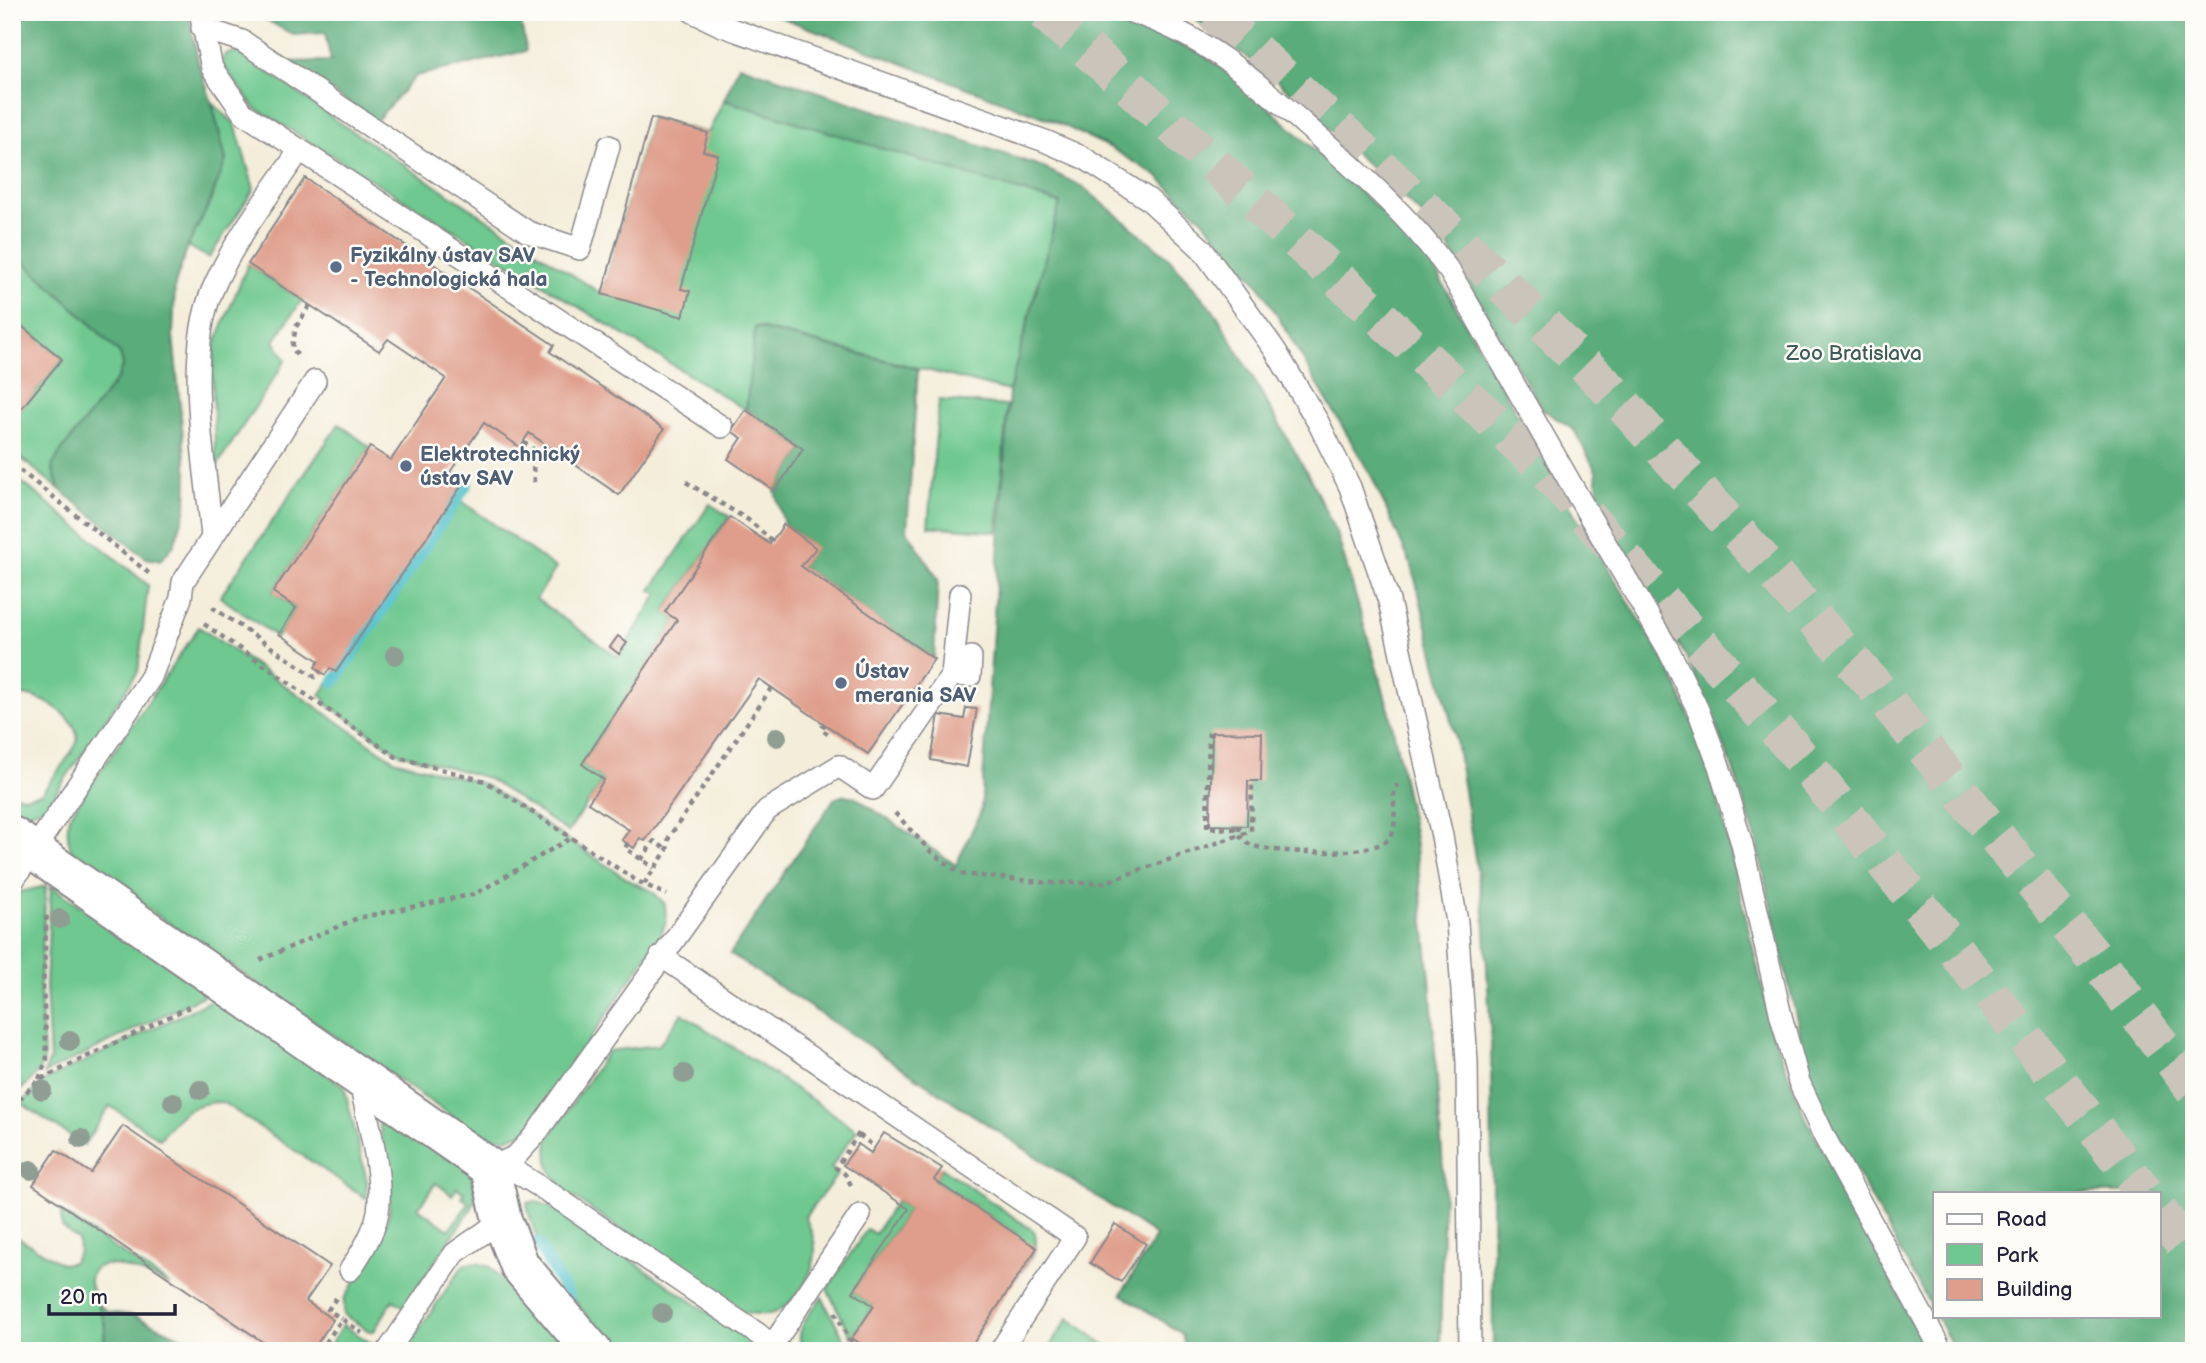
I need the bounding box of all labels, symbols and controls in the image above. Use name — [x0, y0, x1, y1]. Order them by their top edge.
place label: Fyzikálny ústav SAV - Technologická hala — [350, 243, 548, 292]
marker: Fyzikálny ústav SAV - Technologická hala — [328, 259, 344, 275]
park label: Zoo Bratislava — [1785, 341, 1922, 366]
place label: Elektrotechnický ústav SAV — [420, 442, 580, 491]
marker: Elektrotechnický ústav SAV — [398, 458, 414, 474]
place label: Ústav merania SAV — [855, 658, 977, 708]
marker: Ústav merania SAV — [833, 675, 849, 691]
legend — [1933, 1192, 2160, 1318]
text: Road — [1996, 1207, 2047, 1232]
text: Park — [1996, 1243, 2039, 1268]
scale bar — [49, 1272, 175, 1316]
text: Building — [1996, 1277, 2072, 1302]
text: 20 m — [60, 1285, 108, 1310]

